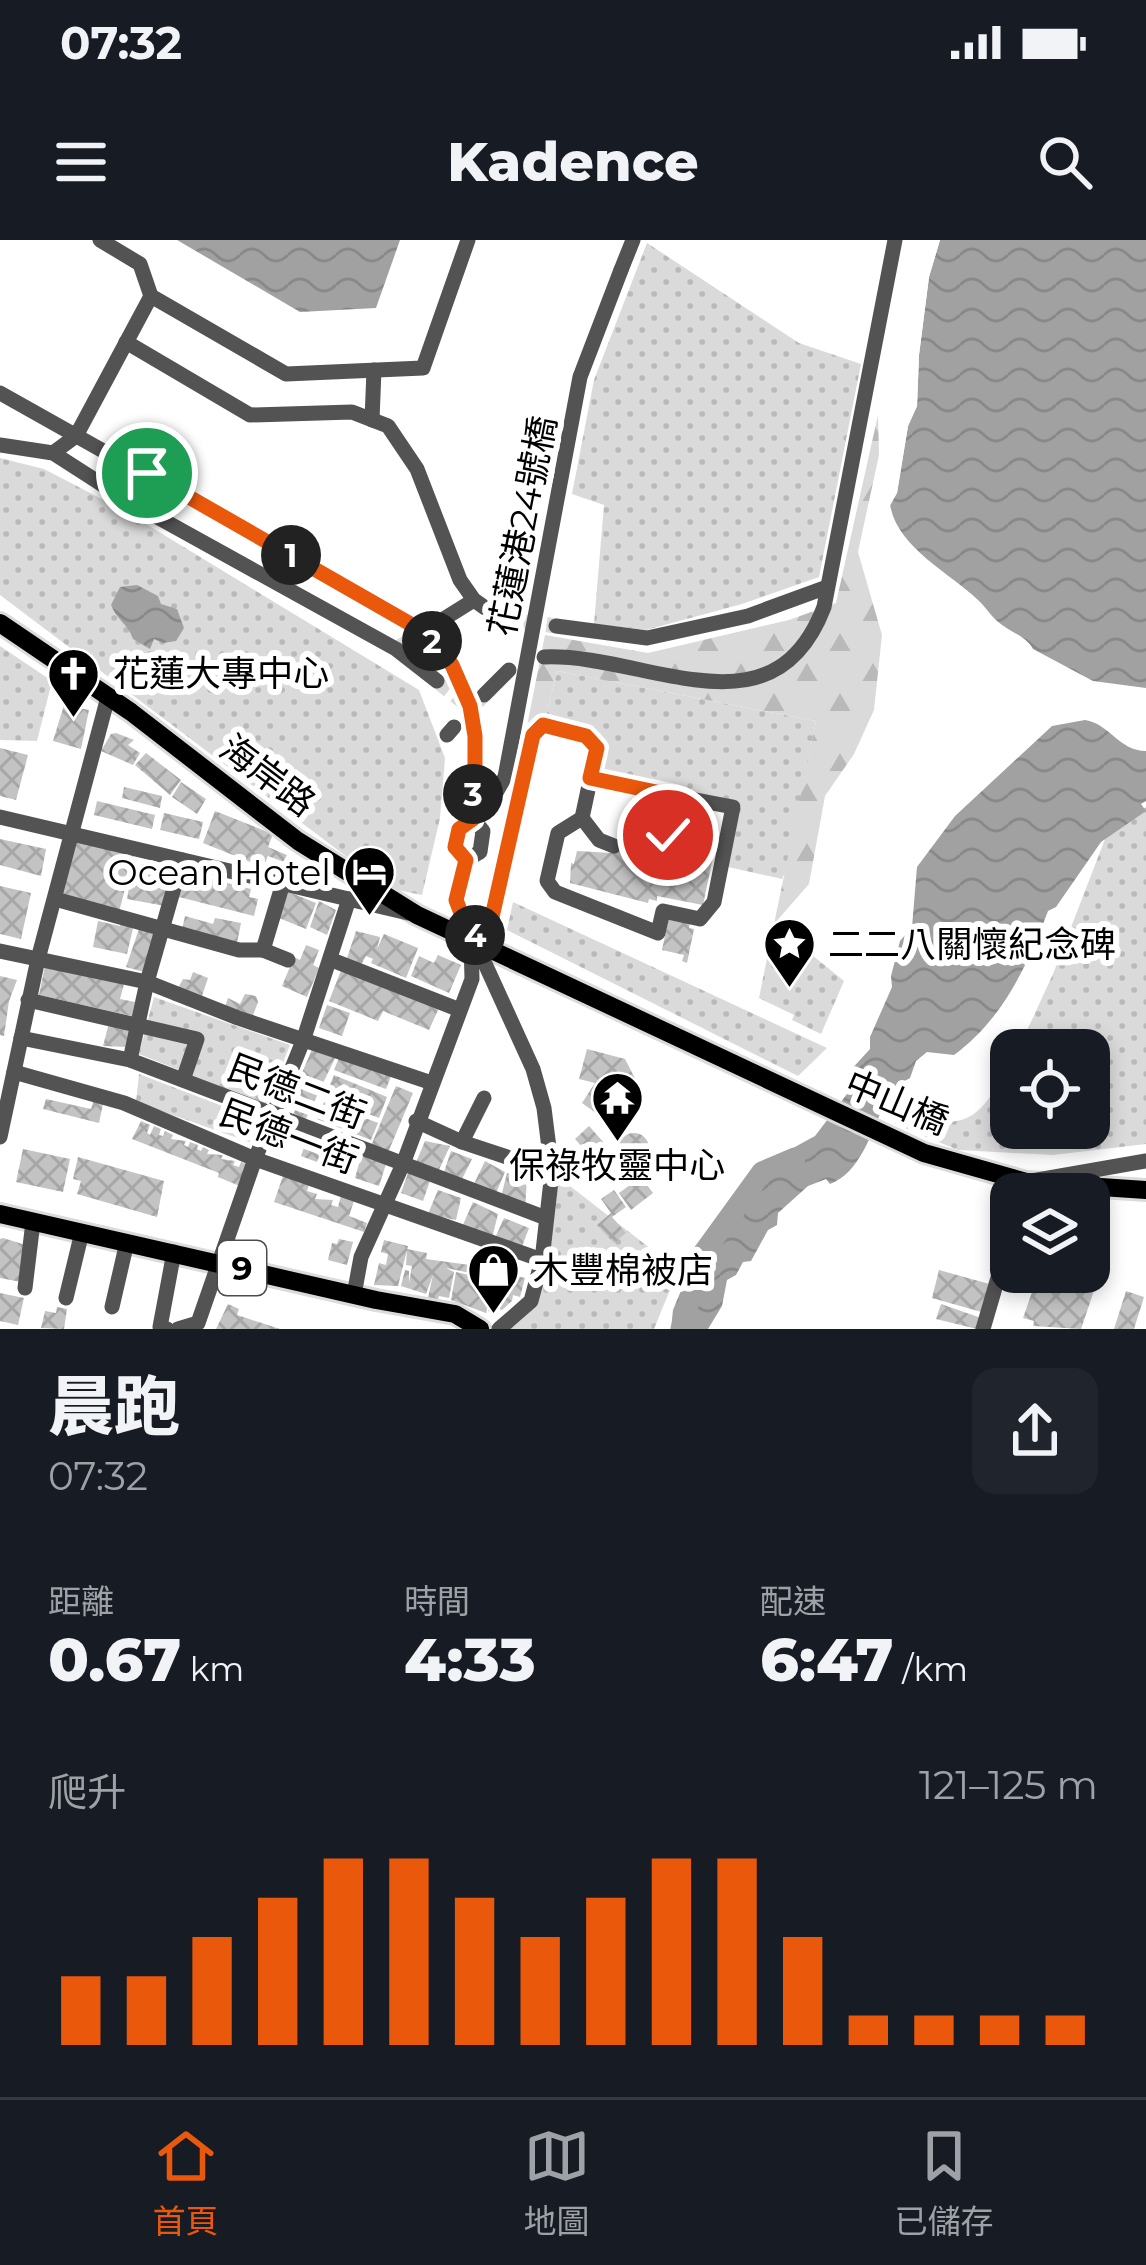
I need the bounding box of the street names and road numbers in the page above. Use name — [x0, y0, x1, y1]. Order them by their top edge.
street label: 花蓮港24號橋 — [479, 412, 565, 640]
street label: 海岸路 — [212, 725, 324, 825]
street label: 民德二街 — [222, 1045, 372, 1137]
street label: 中山橋 — [839, 1061, 955, 1143]
street label: 民德一街 — [214, 1090, 364, 1182]
road number: 9 — [218, 1241, 266, 1295]

